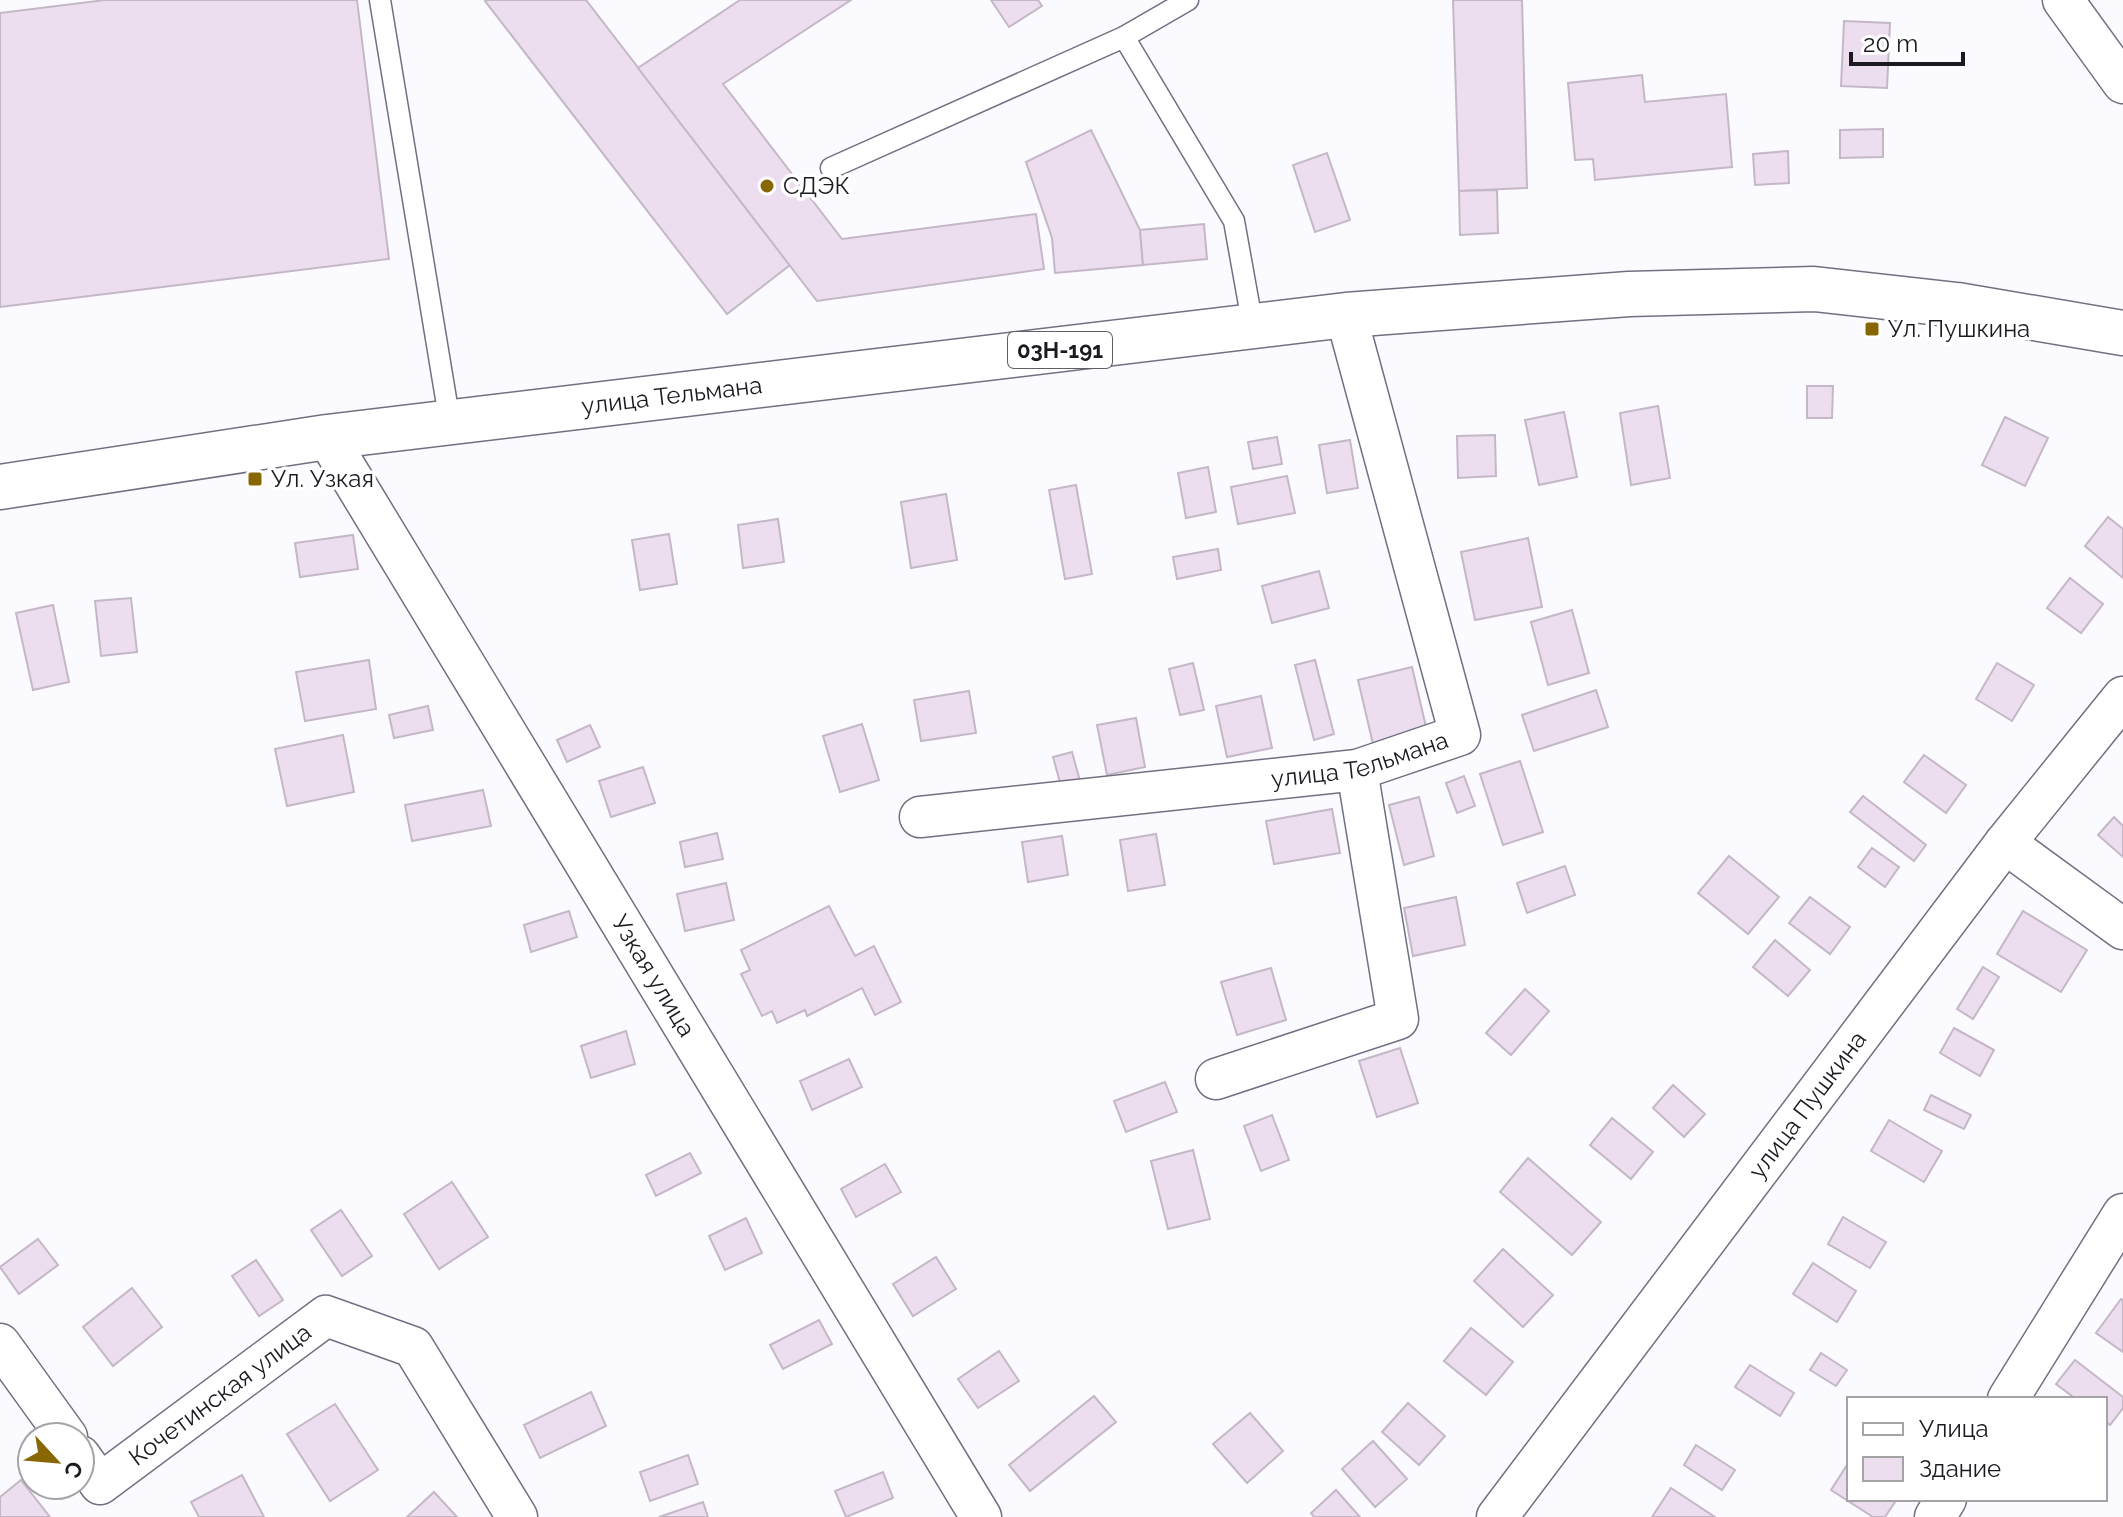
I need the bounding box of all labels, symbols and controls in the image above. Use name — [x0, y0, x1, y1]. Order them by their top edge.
scale bar — [1851, 16, 1963, 66]
text: 20 m — [1863, 29, 1918, 58]
place label: СДЭК — [783, 171, 850, 200]
marker: СДЭК — [758, 177, 776, 195]
place label: Ул. Пушкина — [1888, 314, 2030, 343]
marker: Ул. Пушкина — [1863, 320, 1881, 338]
road number: 03Н-191 — [1008, 332, 1112, 368]
street label: улица Тельмана — [580, 370, 764, 420]
place label: Ул. Узкая — [271, 464, 374, 493]
marker: Ул. Узкая — [246, 470, 264, 488]
street label: улица Тельмана — [1269, 725, 1452, 793]
street label: Узкая улица — [606, 909, 702, 1042]
street label: улица Пушкина — [1742, 1025, 1872, 1184]
street label: Кочетинская улица — [123, 1317, 316, 1471]
legend — [1847, 1397, 2107, 1501]
text: Улица — [1919, 1414, 1989, 1443]
north arrow — [16, 1421, 96, 1501]
text: Здание — [1919, 1454, 2001, 1483]
text: С — [59, 1457, 89, 1482]

